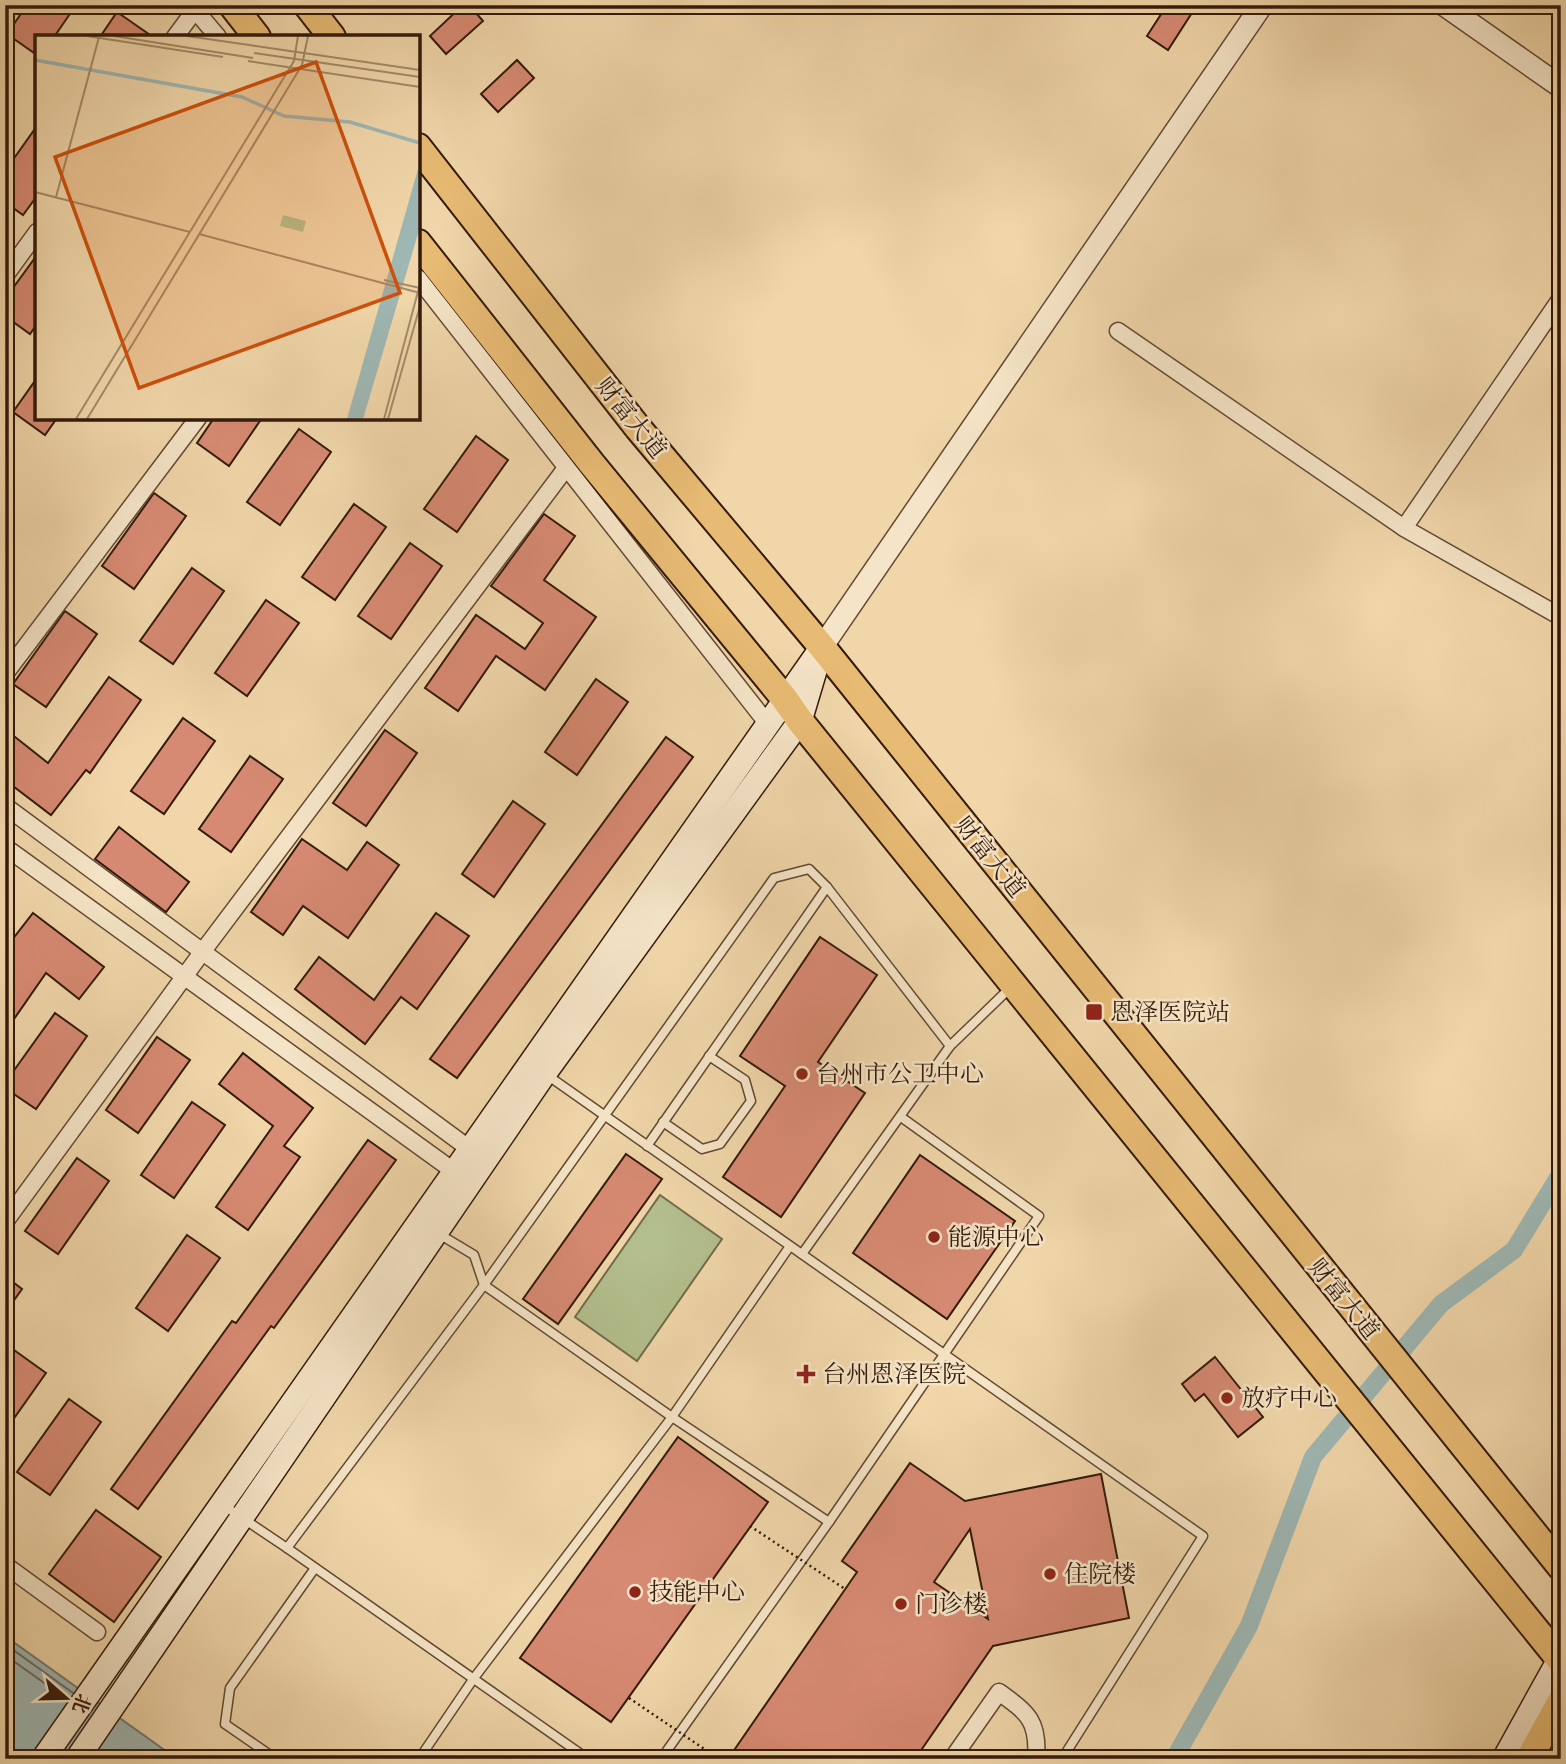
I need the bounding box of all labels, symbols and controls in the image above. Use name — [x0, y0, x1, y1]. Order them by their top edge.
inset map — [35, 35, 420, 420]
street label: 财富大道 — [589, 371, 673, 465]
street label: 财富大道 — [948, 810, 1032, 904]
place label: 恩泽医院站 — [1110, 997, 1230, 1027]
marker: 恩泽医院站 — [1084, 1002, 1104, 1022]
place label: 台州市公卫中心 — [816, 1059, 984, 1089]
marker: 台州市公卫中心 — [794, 1066, 810, 1082]
place label: 能源中心 — [948, 1222, 1044, 1252]
marker: 能源中心 — [926, 1229, 942, 1245]
street label: 财富大道 — [1302, 1252, 1386, 1346]
place label: 台州恩泽医院 — [822, 1359, 966, 1389]
marker: 台州恩泽医院 — [796, 1364, 816, 1384]
place label: 放疗中心 — [1241, 1383, 1337, 1413]
marker: 放疗中心 — [1219, 1390, 1235, 1406]
place label: 住院楼 — [1064, 1559, 1136, 1589]
marker: 住院楼 — [1042, 1566, 1058, 1582]
place label: 技能中心 — [649, 1577, 745, 1607]
marker: 技能中心 — [627, 1584, 643, 1600]
place label: 门诊楼 — [915, 1589, 987, 1619]
marker: 门诊楼 — [893, 1596, 909, 1612]
north arrow — [32, 1662, 102, 1732]
text: 北 — [67, 1691, 96, 1717]

